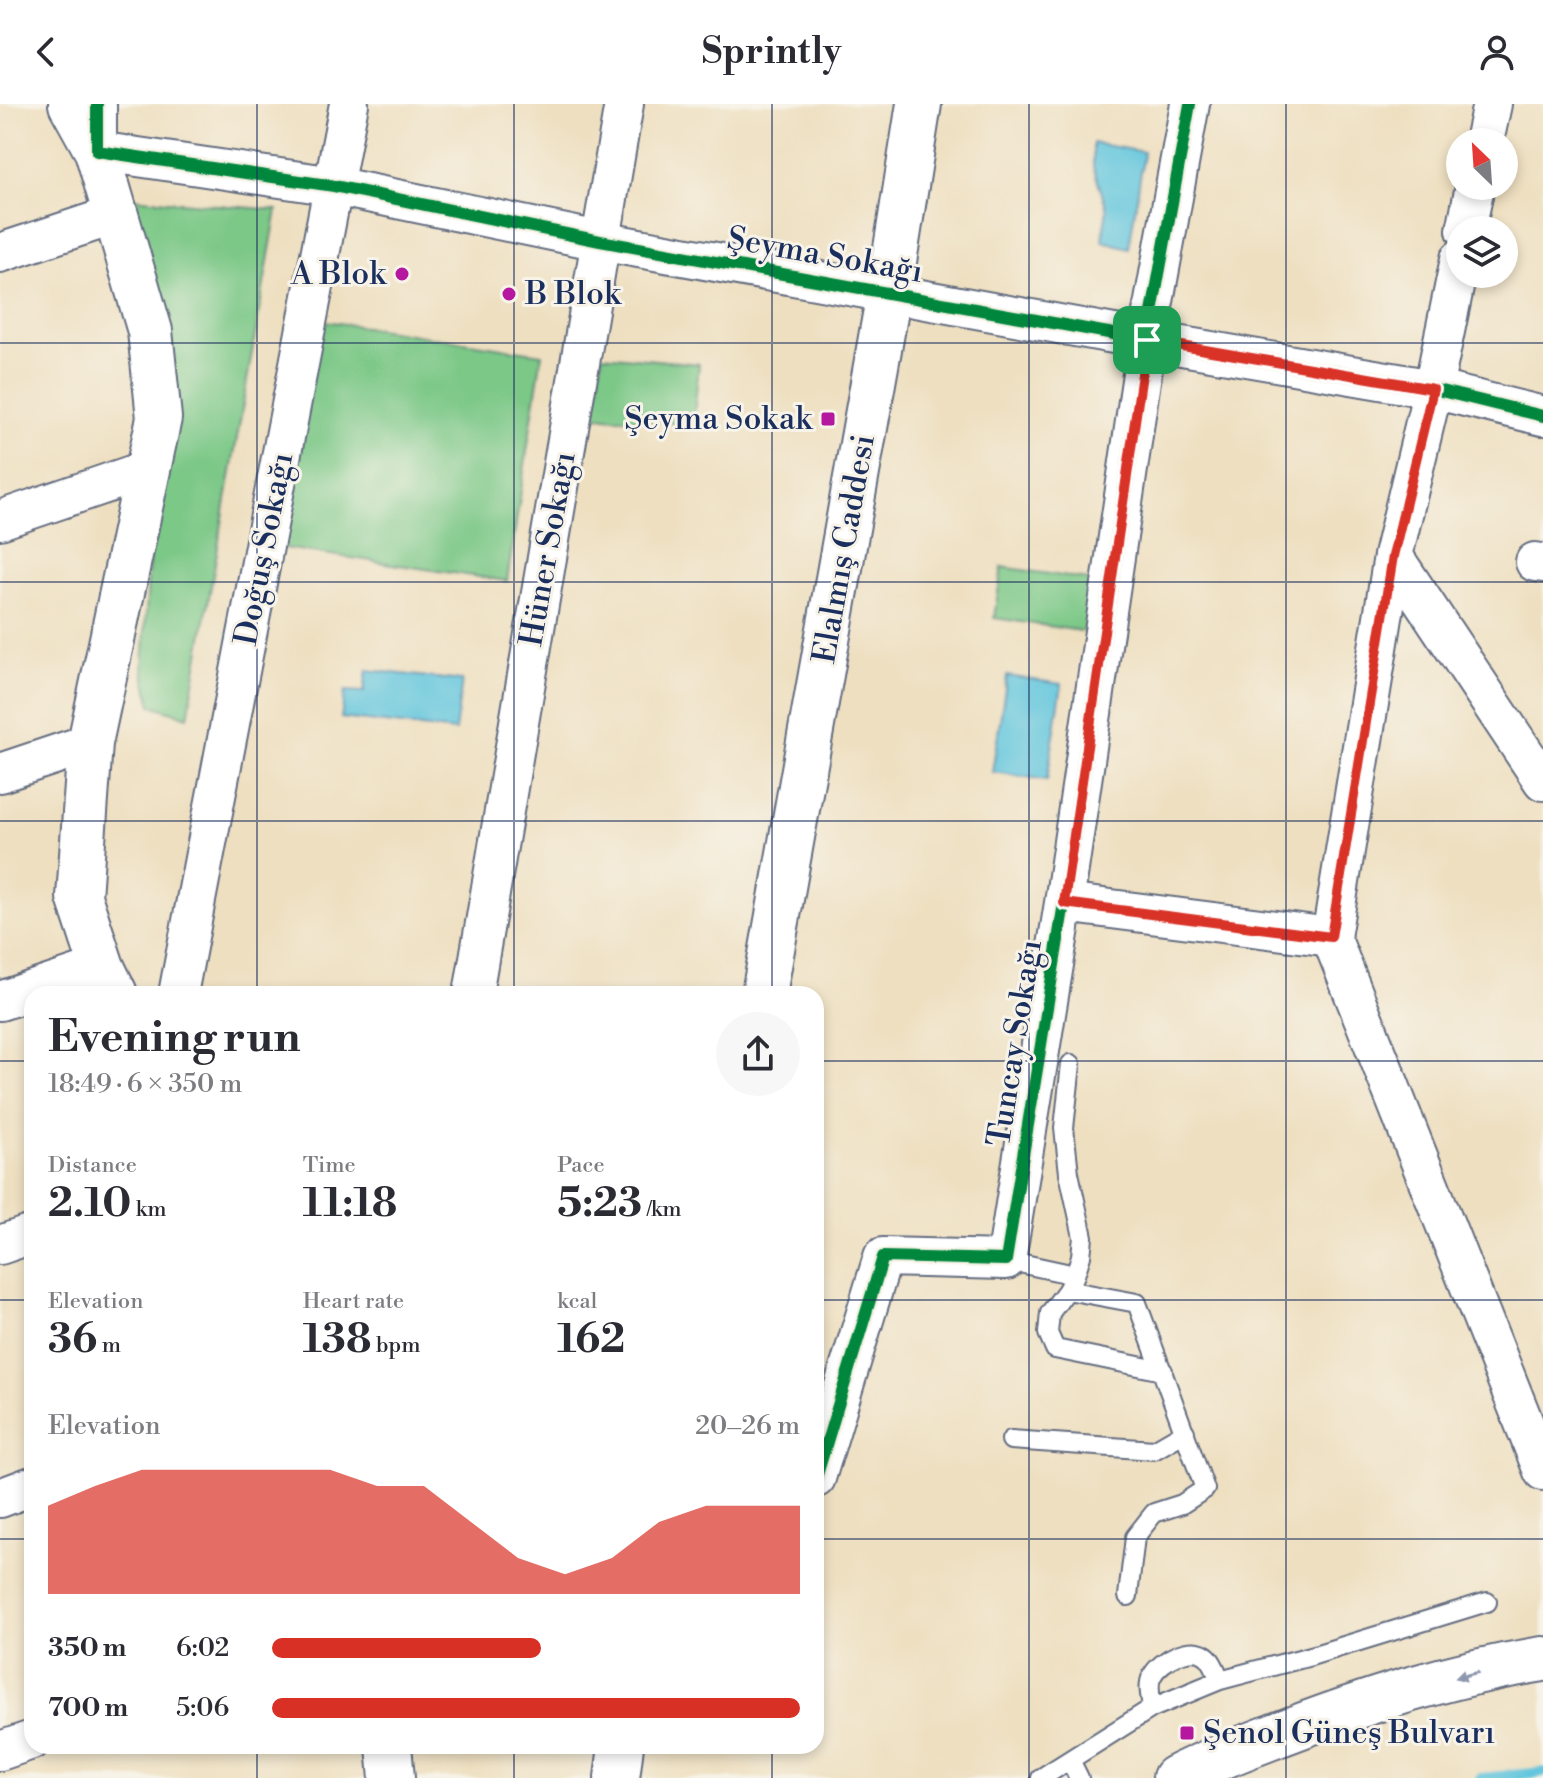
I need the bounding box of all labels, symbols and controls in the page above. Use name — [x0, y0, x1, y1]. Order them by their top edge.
icon: back — [24, 30, 68, 74]
text: Sprintly — [702, 30, 841, 75]
icon: person — [1475, 30, 1519, 74]
north arrow — [1446, 128, 1518, 200]
map controls — [1446, 128, 1518, 288]
button: layers — [1446, 216, 1518, 288]
street label: Şeyma Sokağı — [724, 218, 926, 292]
place label: A Blok — [290, 254, 388, 294]
marker: A Blok — [393, 265, 411, 283]
place label: B Blok — [524, 274, 623, 314]
marker: B Blok — [500, 285, 518, 303]
pin — [1113, 306, 1181, 374]
icon: arrive — [1125, 318, 1169, 362]
place label: Şeyma Sokak — [624, 399, 814, 439]
marker: Şeyma Sokak — [819, 410, 837, 428]
street label: Elalmış Caddesi — [804, 431, 884, 667]
street label: Doğuş Sokağı — [226, 449, 302, 649]
street label: Hüner Sokağı — [511, 449, 585, 649]
street label: Tuncay Sokağı — [979, 937, 1051, 1149]
text: Evening run — [48, 1010, 301, 1065]
button: share — [716, 1012, 800, 1096]
text: 18:49 · 6 × 350 m — [48, 1068, 242, 1100]
text: Distance — [48, 1152, 137, 1179]
text: Time — [303, 1152, 356, 1179]
text: Pace — [557, 1152, 605, 1179]
text: 2.10 — [48, 1179, 131, 1229]
text: 11:18 — [303, 1179, 397, 1229]
text: 5:23 — [557, 1179, 642, 1229]
text: km — [131, 1196, 167, 1223]
text: /km — [642, 1196, 682, 1223]
text: Elevation — [48, 1288, 143, 1315]
text: Heart rate — [303, 1288, 404, 1315]
text: kcal — [557, 1288, 597, 1315]
text: 36 — [48, 1315, 97, 1365]
text: 138 — [303, 1315, 371, 1365]
text: 162 — [557, 1315, 625, 1365]
text: m — [97, 1332, 121, 1359]
text: bpm — [371, 1332, 420, 1359]
text: Elevation — [48, 1410, 161, 1442]
text: 20–26 m — [695, 1410, 800, 1442]
text: 350 m — [48, 1632, 127, 1664]
text: 6:02 — [176, 1632, 229, 1664]
one-way arrow — [1454, 1670, 1479, 1682]
text: 700 m — [48, 1692, 128, 1724]
text: 5:06 — [176, 1692, 229, 1724]
place label: Şenol Güneş Bulvarı — [1203, 1713, 1495, 1753]
marker: Şenol Güneş Bulvarı — [1178, 1724, 1196, 1742]

